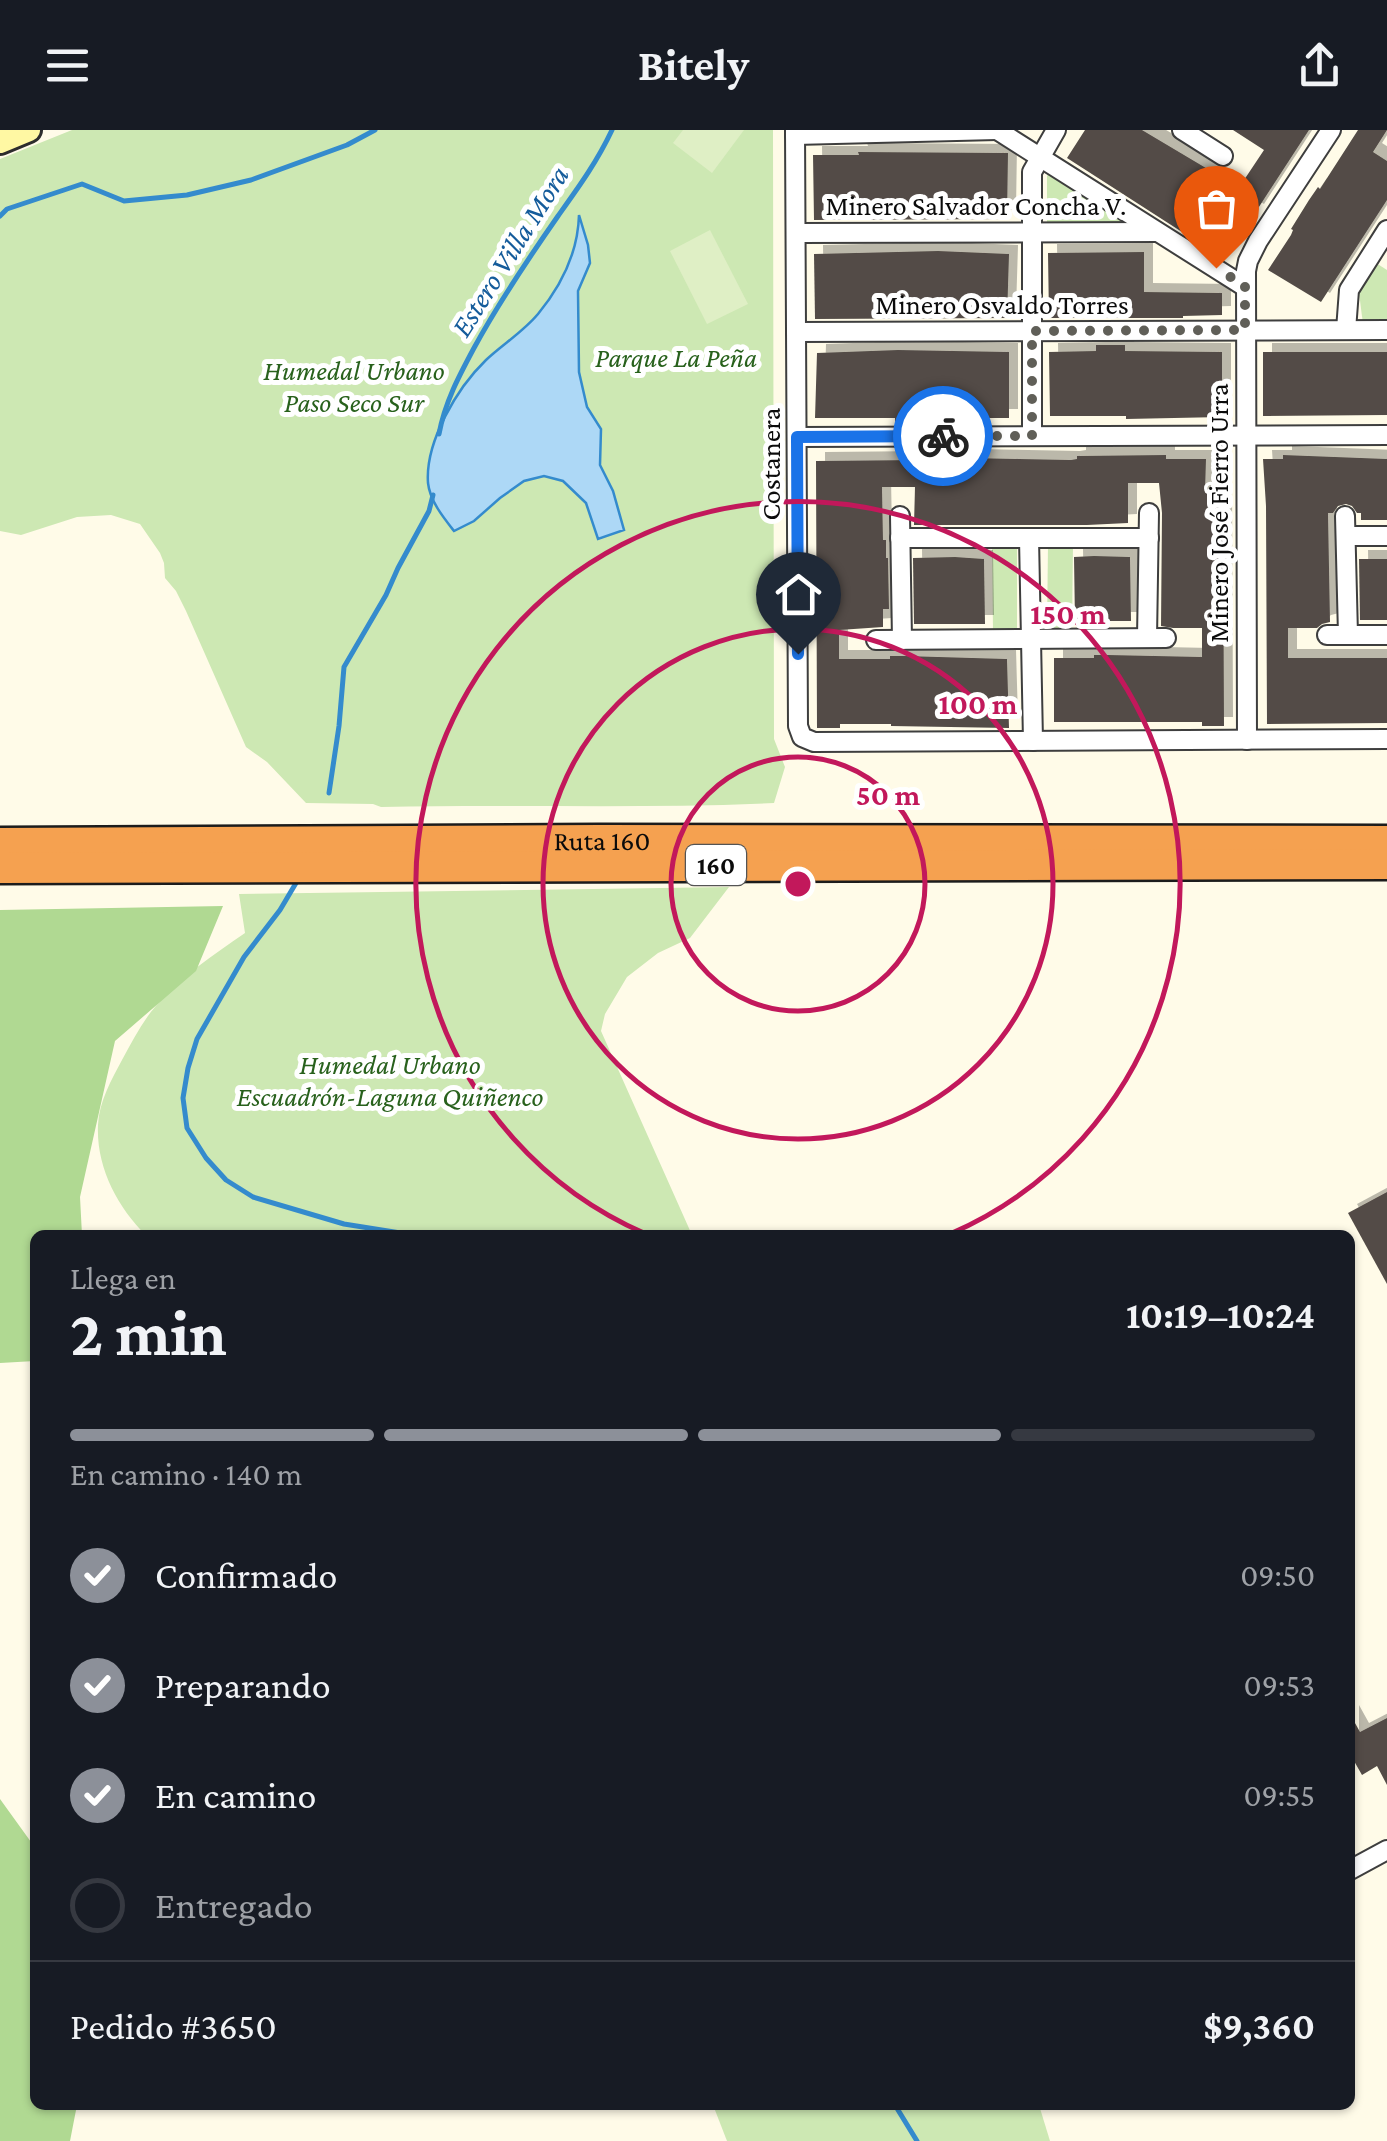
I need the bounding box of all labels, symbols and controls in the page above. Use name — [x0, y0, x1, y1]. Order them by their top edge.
icon: menu — [40, 38, 95, 93]
icon: share — [1292, 38, 1347, 93]
text: Bitely — [638, 40, 749, 90]
water label: Estero Villa Mora — [444, 159, 575, 342]
pin — [1174, 166, 1259, 269]
icon: bag — [1189, 181, 1244, 236]
street label: Minero Salvador Concha V. — [826, 190, 1126, 221]
street label: Minero Osvaldo Torres — [875, 289, 1129, 320]
park label: Parque La Peña — [595, 342, 757, 373]
park label: Humedal Urbano Paso Seco Sur — [263, 355, 445, 418]
street label: Minero José Fierro Urra — [1203, 383, 1234, 643]
courier — [893, 386, 993, 486]
street label: Costanera — [755, 407, 786, 521]
icon: bike — [916, 409, 971, 464]
pin — [756, 552, 841, 655]
icon: home — [771, 567, 826, 622]
text: 150 m — [1030, 597, 1106, 630]
text: 100 m — [939, 687, 1018, 720]
text: 50 m — [856, 778, 921, 811]
street label: Ruta 160 — [554, 825, 650, 856]
road number: 160 — [686, 845, 746, 885]
centre of rings — [780, 866, 816, 902]
park label: Humedal Urbano Escuadrón-Laguna Quiñenco — [237, 1049, 543, 1112]
text: Llega en — [70, 1260, 176, 1296]
text: 10:19–10:24 — [1126, 1294, 1315, 1336]
text: 2 min — [70, 1297, 227, 1369]
text: En camino · 140 m — [70, 1456, 302, 1492]
icon: check — [70, 1548, 125, 1603]
text: Confirmado — [155, 1554, 337, 1596]
text: 09:50 — [1240, 1557, 1315, 1593]
icon: check — [70, 1658, 125, 1713]
text: Preparando — [155, 1664, 331, 1706]
text: 09:53 — [1244, 1667, 1315, 1703]
icon: check — [70, 1768, 125, 1823]
text: En camino — [155, 1774, 316, 1816]
text: 09:55 — [1243, 1777, 1315, 1813]
text: Entregado — [155, 1884, 313, 1926]
text: Pedido #3650 — [70, 2005, 277, 2047]
text: $9,360 — [1203, 2005, 1315, 2047]

